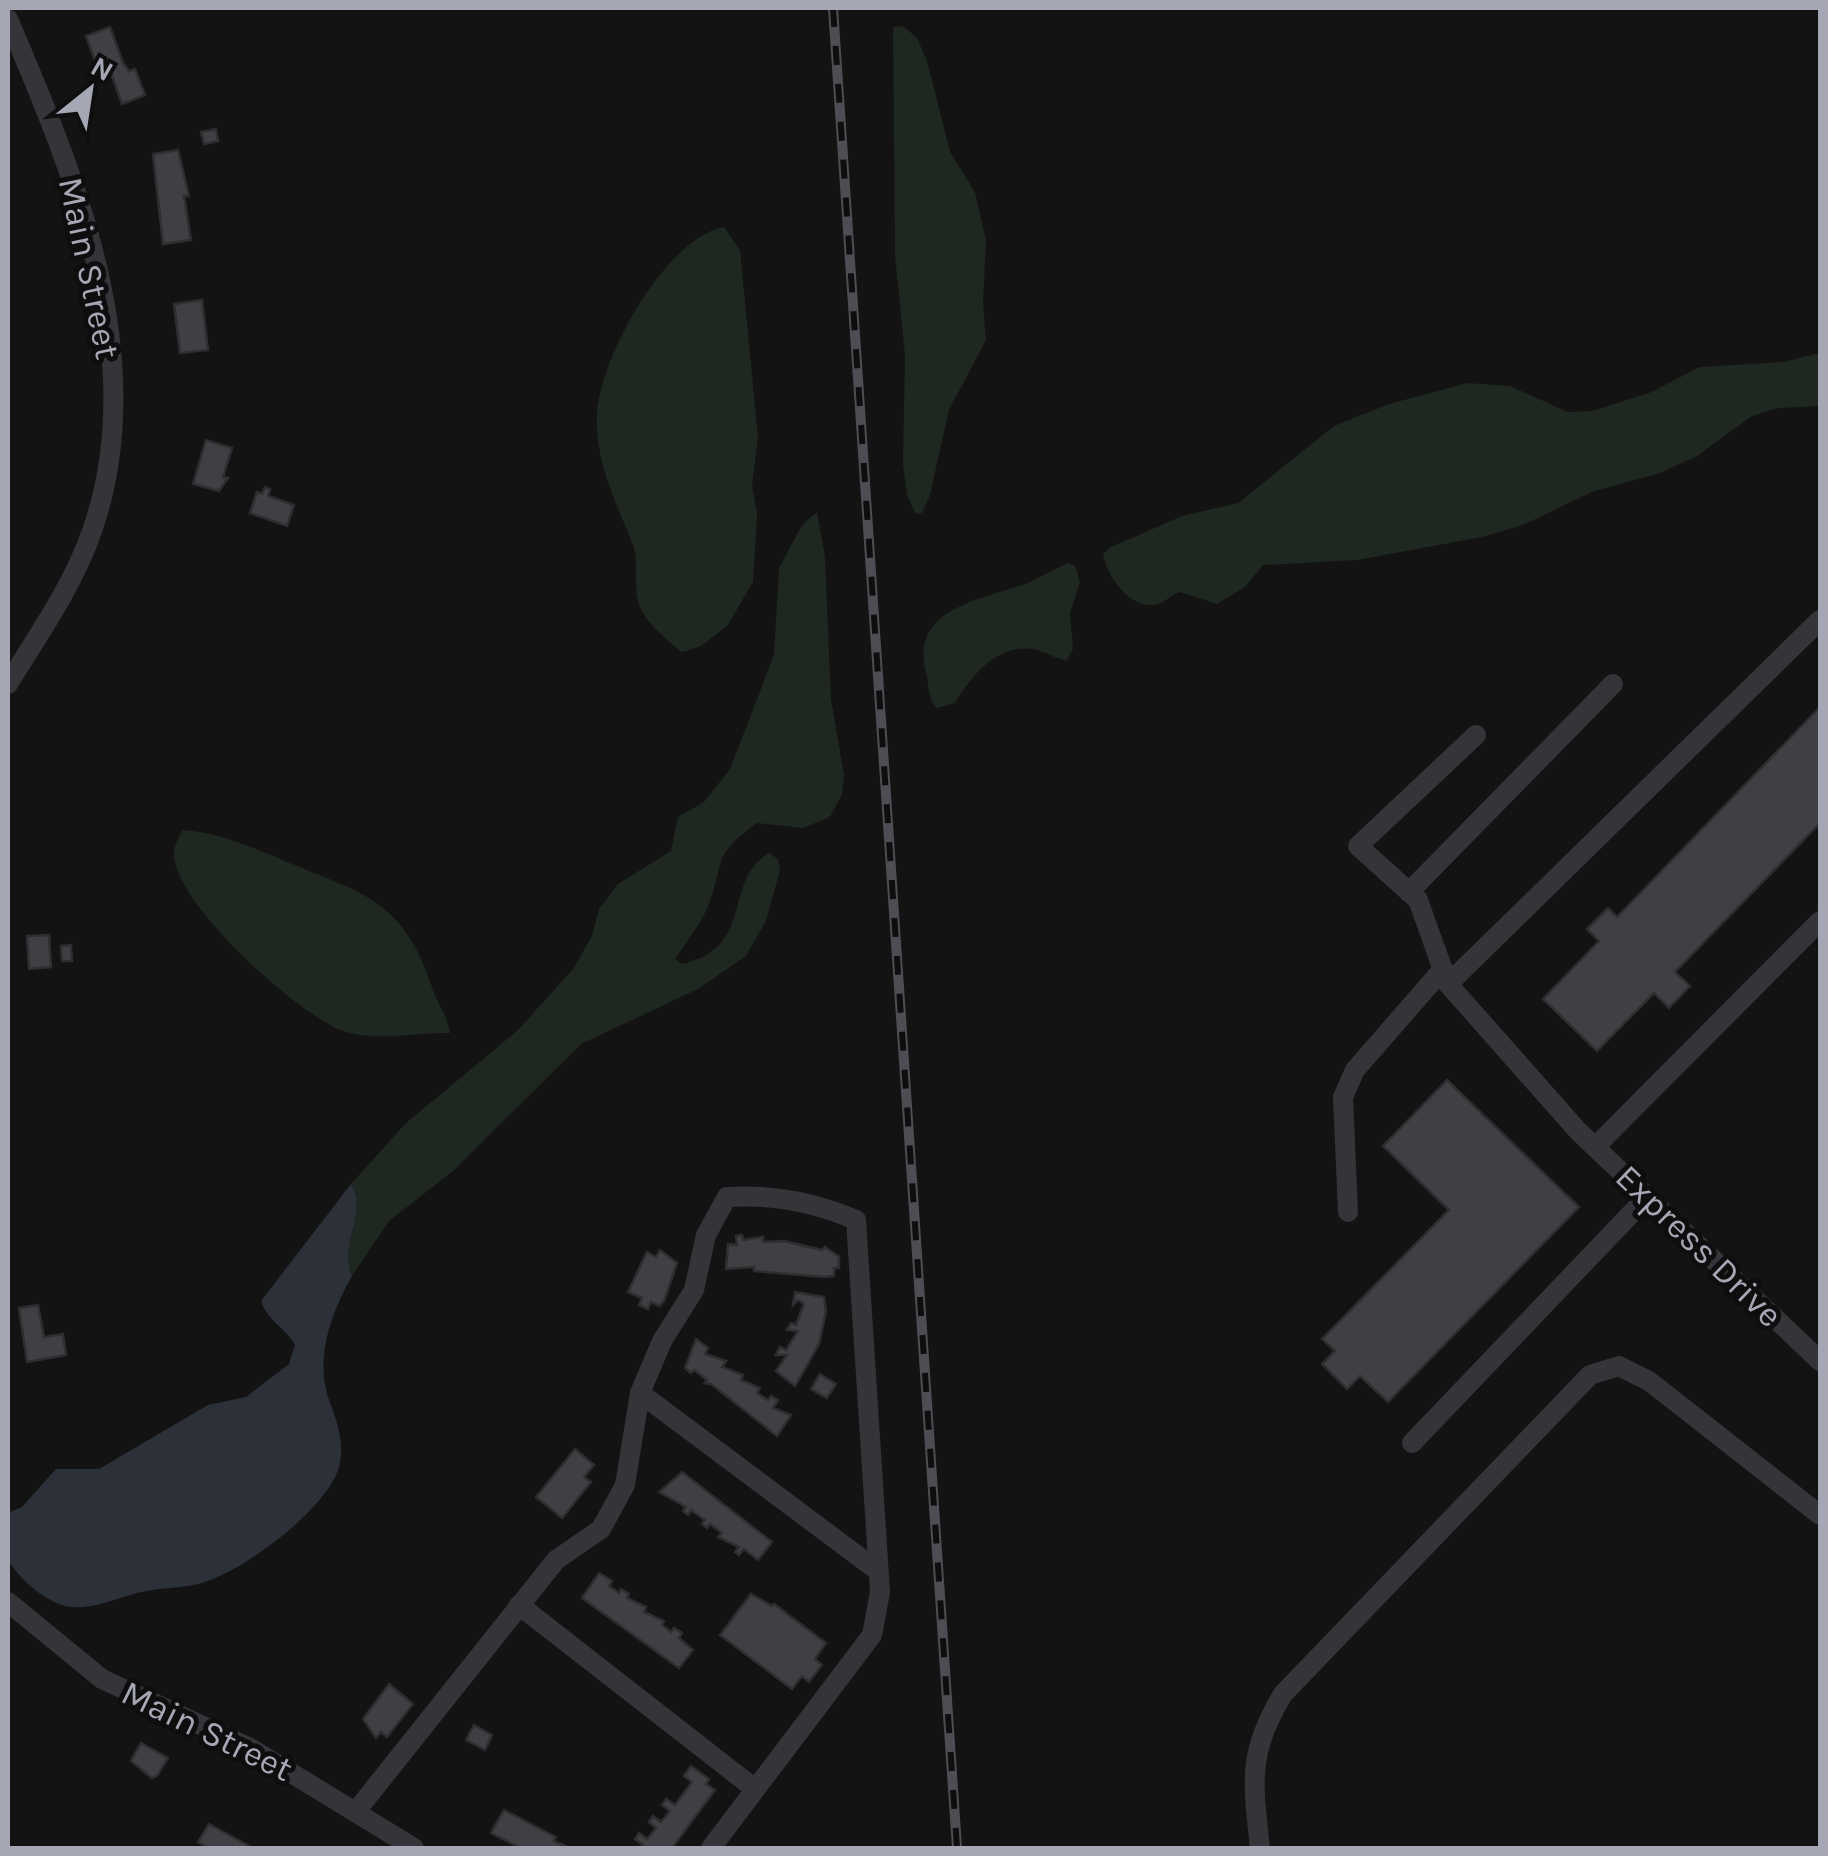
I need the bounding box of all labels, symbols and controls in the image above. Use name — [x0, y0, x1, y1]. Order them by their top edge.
north arrow — [40, 40, 140, 140]
text: N — [85, 49, 119, 88]
street label: Main Street — [50, 173, 128, 363]
street label: Express Drive — [1607, 1156, 1791, 1336]
street label: Main Street — [115, 1672, 299, 1790]

